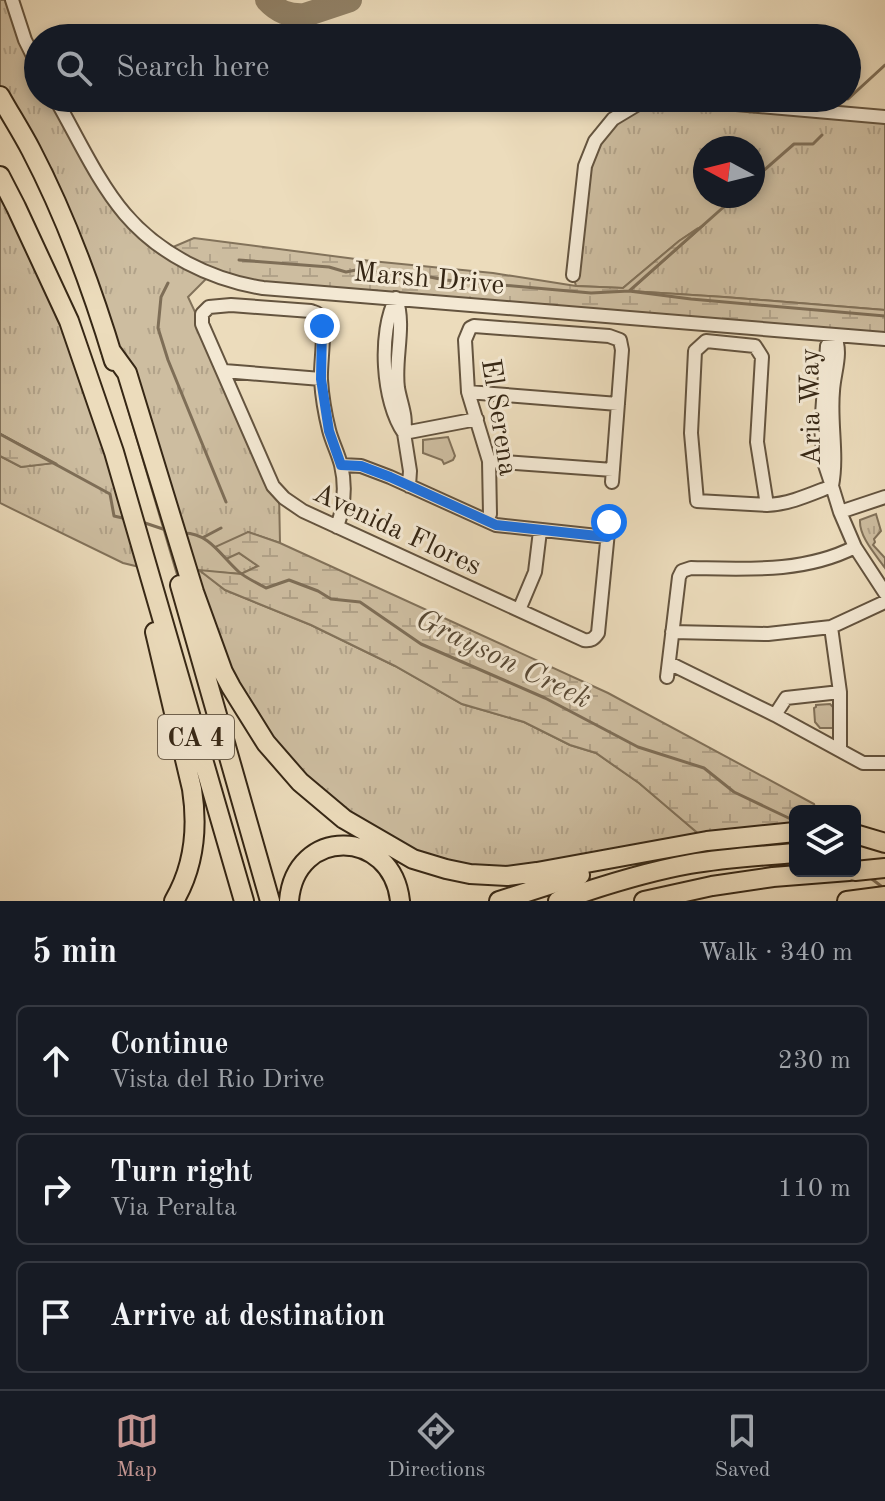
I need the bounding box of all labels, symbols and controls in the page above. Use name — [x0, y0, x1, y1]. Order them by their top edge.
search box — [24, 24, 861, 112]
icon: search — [52, 46, 96, 90]
text: Search here — [116, 53, 270, 83]
north arrow — [693, 136, 765, 208]
street label: Marsh Drive — [352, 259, 505, 301]
route end — [304, 308, 340, 344]
street label: Aria Way — [797, 348, 827, 466]
street label: El Serena — [475, 357, 521, 478]
street label: Avenida Flores — [308, 480, 485, 582]
route start — [591, 504, 627, 540]
water label: Grayson Creek — [411, 604, 595, 715]
road number: CA 4 — [158, 715, 234, 759]
map controls — [789, 805, 861, 877]
button: layers — [789, 805, 861, 877]
text: 5 min — [32, 936, 117, 970]
text: Walk · 340 m — [699, 940, 853, 966]
text: Continue — [110, 1030, 229, 1060]
icon: ahead — [34, 1039, 78, 1083]
text: 230 m — [778, 1048, 851, 1074]
text: Vista del Rio Drive — [110, 1067, 325, 1093]
text: Turn right — [110, 1158, 252, 1188]
icon: right — [34, 1167, 78, 1211]
text: 110 m — [778, 1176, 851, 1202]
text: Via Peralta — [110, 1195, 237, 1221]
icon: arrive — [34, 1295, 78, 1339]
text: Arrive at destination — [110, 1302, 385, 1332]
tab: Map — [115, 1409, 159, 1484]
tab: Directions — [388, 1409, 485, 1484]
tab: Saved — [714, 1409, 770, 1484]

